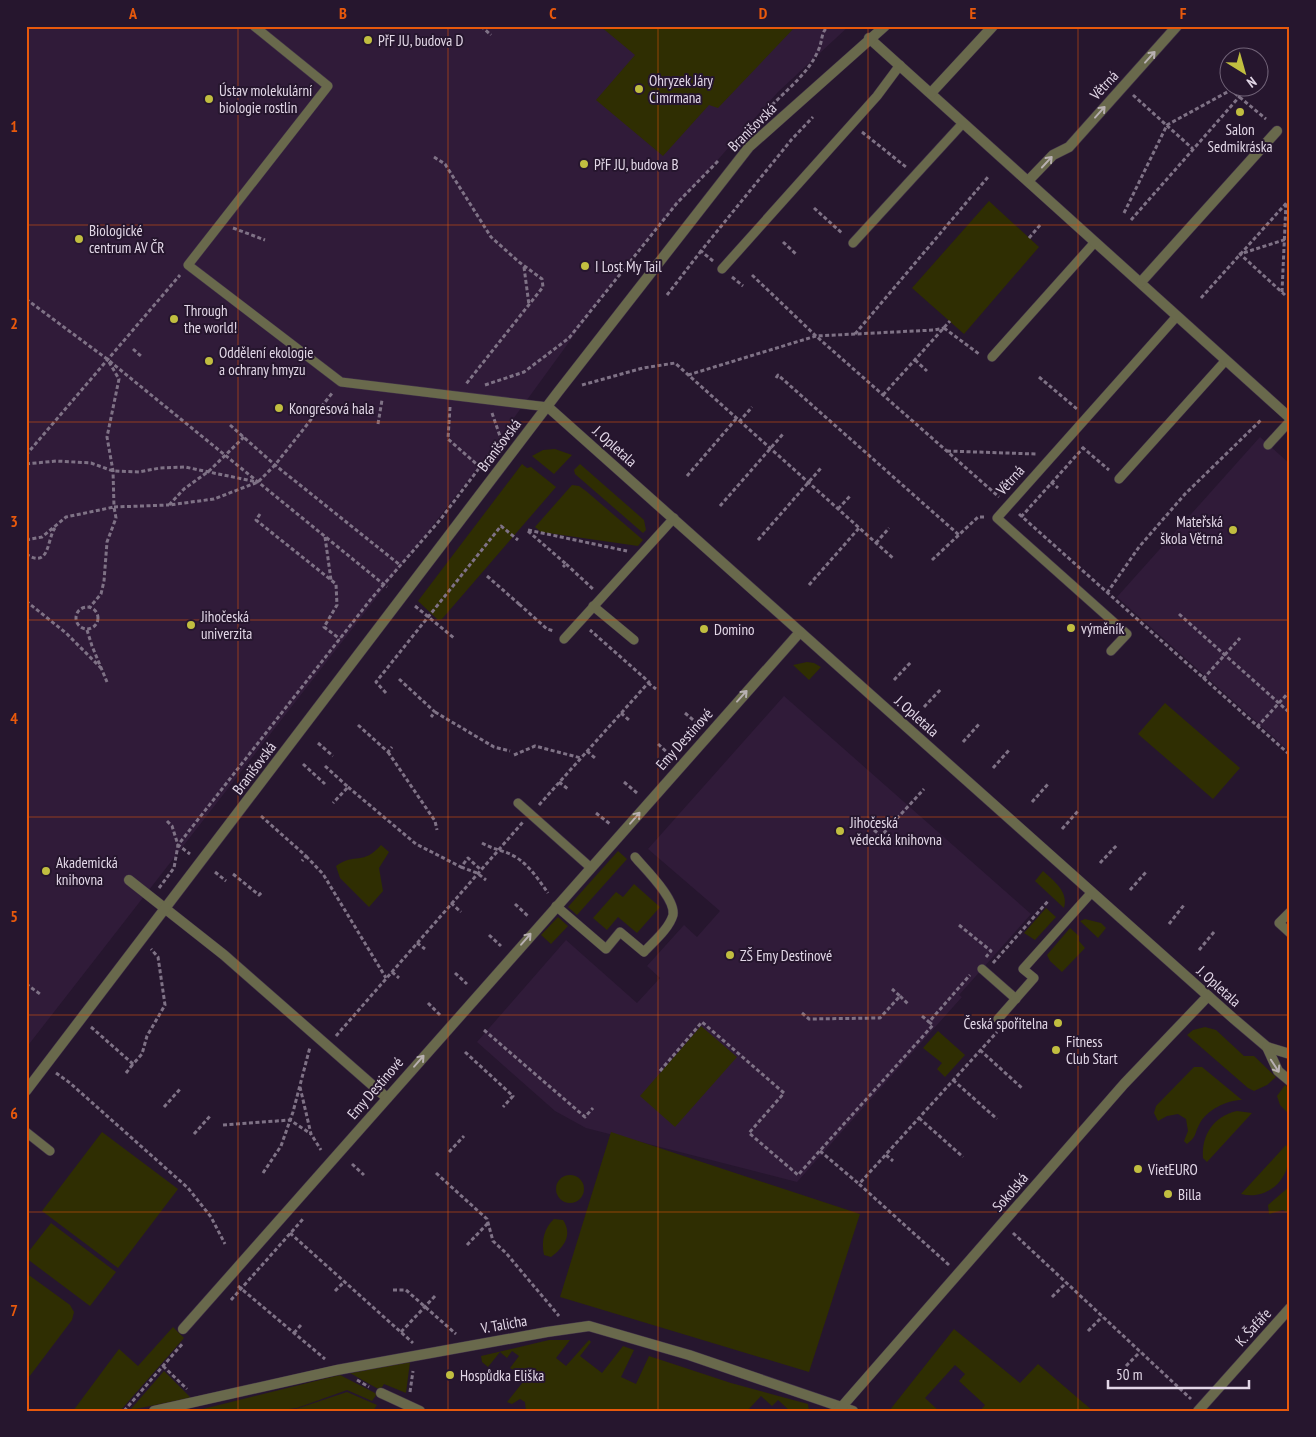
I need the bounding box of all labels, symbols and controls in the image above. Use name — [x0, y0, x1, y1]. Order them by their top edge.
text: A — [128, 3, 138, 23]
text: B — [339, 3, 347, 23]
text: C — [549, 3, 557, 23]
text: D — [759, 3, 768, 23]
text: E — [970, 3, 977, 23]
text: F — [1180, 3, 1187, 23]
place label: PřF JU, budova D — [378, 31, 464, 50]
marker: PřF JU, budova D — [362, 34, 374, 46]
north arrow — [1218, 48, 1268, 98]
one-way arrow — [1145, 50, 1156, 63]
street label: Větrná — [1085, 66, 1122, 104]
place label: Ohryzek Járy Cimrmana — [649, 71, 713, 107]
text: N — [1243, 73, 1260, 92]
place label: Ústav molekulární biologie rostlin — [219, 81, 313, 117]
marker: Ohryzek Járy Cimrmana — [633, 83, 645, 95]
marker: Ústav molekulární biologie rostlin — [203, 93, 215, 105]
street label: Branišovská — [724, 99, 780, 155]
one-way arrow — [1094, 105, 1106, 118]
marker: Salon Sedmikráska — [1234, 106, 1246, 118]
text: 1 — [10, 116, 18, 136]
place label: Salon Sedmikráska — [1208, 120, 1272, 156]
place label: PřF JU, budova B — [594, 155, 679, 174]
one-way arrow — [1041, 155, 1053, 168]
marker: PřF JU, budova B — [578, 158, 590, 170]
place label: Biologické centrum AV ČR — [89, 221, 165, 257]
marker: Biologické centrum AV ČR — [73, 233, 85, 245]
place label: I Lost My Tail — [595, 257, 662, 276]
marker: I Lost My Tail — [579, 260, 591, 272]
place label: Through the world! — [184, 301, 237, 337]
text: 2 — [10, 313, 18, 333]
marker: Through the world! — [168, 313, 180, 325]
place label: Oddělení ekologie a ochrany hmyzu — [219, 343, 313, 379]
marker: Oddělení ekologie a ochrany hmyzu — [203, 355, 215, 367]
place label: Kongresová hala — [289, 399, 374, 418]
marker: Kongresová hala — [273, 402, 285, 414]
street label: Branišovská — [473, 415, 525, 475]
street label: J. Opletala — [588, 421, 641, 471]
street label: Větrná — [991, 461, 1028, 499]
text: 3 — [10, 511, 18, 531]
place label: Mateřská škola Větrná — [1160, 512, 1223, 548]
marker: Mateřská škola Větrná — [1227, 524, 1239, 536]
place label: Jihočeská univerzita — [200, 607, 252, 643]
marker: Jihočeská univerzita — [185, 619, 197, 631]
place label: výměník — [1081, 619, 1124, 638]
place label: Domino — [714, 620, 754, 639]
marker: výměník — [1065, 622, 1077, 634]
marker: Domino — [698, 623, 710, 635]
one-way arrow — [737, 690, 748, 703]
street label: J. Opletala — [890, 691, 943, 741]
street label: Emy Destinové — [651, 704, 717, 774]
text: 4 — [10, 708, 18, 728]
street label: Branišovská — [228, 738, 280, 798]
one-way arrow — [629, 811, 640, 824]
place label: Jihočeská vědecká knihovna — [849, 813, 942, 849]
marker: Jihočeská vědecká knihovna — [834, 825, 846, 837]
place label: Akademická knihovna — [56, 853, 118, 889]
marker: Akademická knihovna — [40, 865, 52, 877]
text: 5 — [10, 906, 18, 926]
one-way arrow — [521, 932, 532, 945]
place label: ZŠ Emy Destinové — [740, 946, 832, 965]
marker: ZŠ Emy Destinové — [724, 949, 736, 961]
street label: J. Opletala — [1192, 961, 1245, 1011]
place label: Česká spořitelna — [964, 1014, 1048, 1033]
marker: Česká spořitelna — [1052, 1017, 1064, 1029]
place label: Fitness Club Start — [1066, 1032, 1118, 1068]
marker: Fitness Club Start — [1050, 1044, 1062, 1056]
street label: Emy Destinové — [343, 1053, 407, 1123]
one-way arrow — [413, 1055, 424, 1068]
one-way arrow — [1270, 1059, 1281, 1073]
text: 6 — [10, 1103, 18, 1123]
place label: VietEURO — [1147, 1160, 1198, 1179]
marker: VietEURO — [1132, 1163, 1144, 1175]
street label: Sokolská — [988, 1169, 1032, 1215]
place label: Billa — [1178, 1185, 1201, 1204]
marker: Billa — [1162, 1188, 1174, 1200]
text: 7 — [10, 1300, 18, 1320]
street label: K. Šafáře — [1231, 1304, 1275, 1350]
street label: V. Talicha — [479, 1311, 528, 1338]
scale bar — [1108, 1357, 1250, 1389]
text: 50 m — [1116, 1365, 1142, 1384]
place label: Hospůdka Eliška — [460, 1366, 544, 1385]
marker: Hospůdka Eliška — [444, 1369, 456, 1381]

